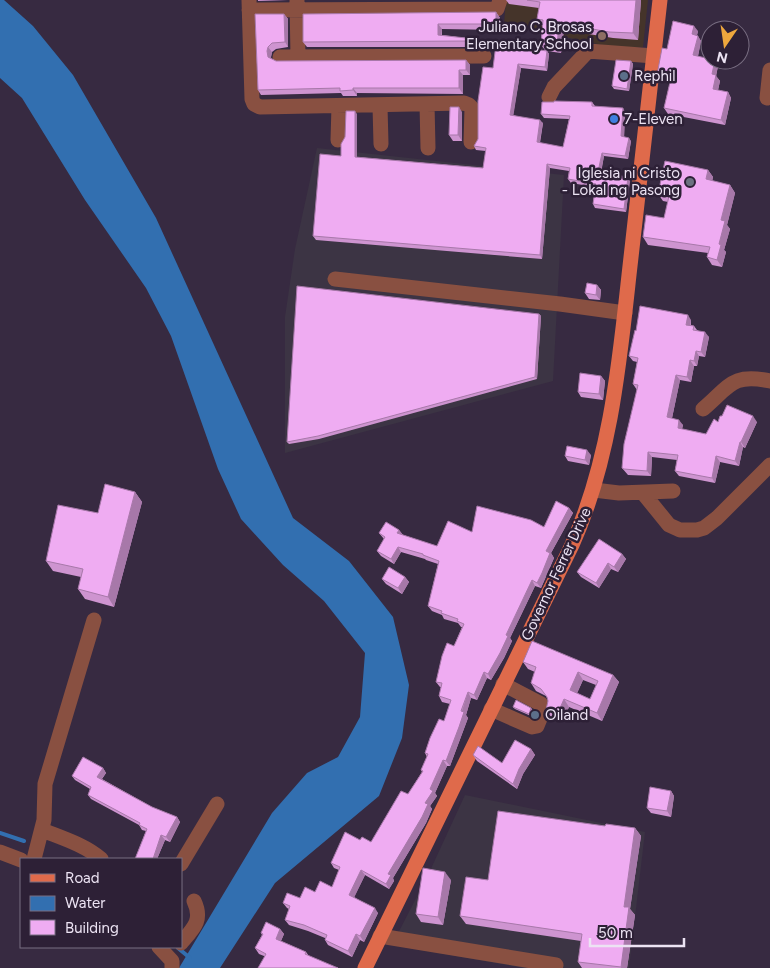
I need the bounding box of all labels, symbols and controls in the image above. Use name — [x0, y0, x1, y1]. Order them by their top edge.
place label: Juliano C. Brosas Elementary School — [466, 18, 592, 53]
north arrow — [700, 20, 750, 70]
marker: Juliano C. Brosas Elementary School — [596, 30, 608, 42]
text: N — [715, 48, 729, 67]
place label: Rephil — [634, 67, 676, 85]
marker: Rephil — [618, 70, 630, 82]
place label: 7-Eleven — [624, 110, 683, 128]
marker: 7-Eleven — [608, 113, 620, 125]
place label: Iglesia ni Cristo - Lokal ng Pasong — [562, 164, 680, 199]
marker: Iglesia ni Cristo - Lokal ng Pasong — [684, 176, 696, 188]
street label: Governor Ferrer Drive — [517, 505, 595, 643]
place label: Oiland — [545, 706, 588, 724]
marker: Oiland — [529, 709, 541, 721]
legend — [20, 858, 182, 948]
text: Road — [65, 869, 100, 887]
text: Water — [65, 894, 105, 912]
scale bar — [590, 916, 684, 948]
text: Building — [65, 919, 119, 937]
text: 50 m — [598, 924, 633, 942]

